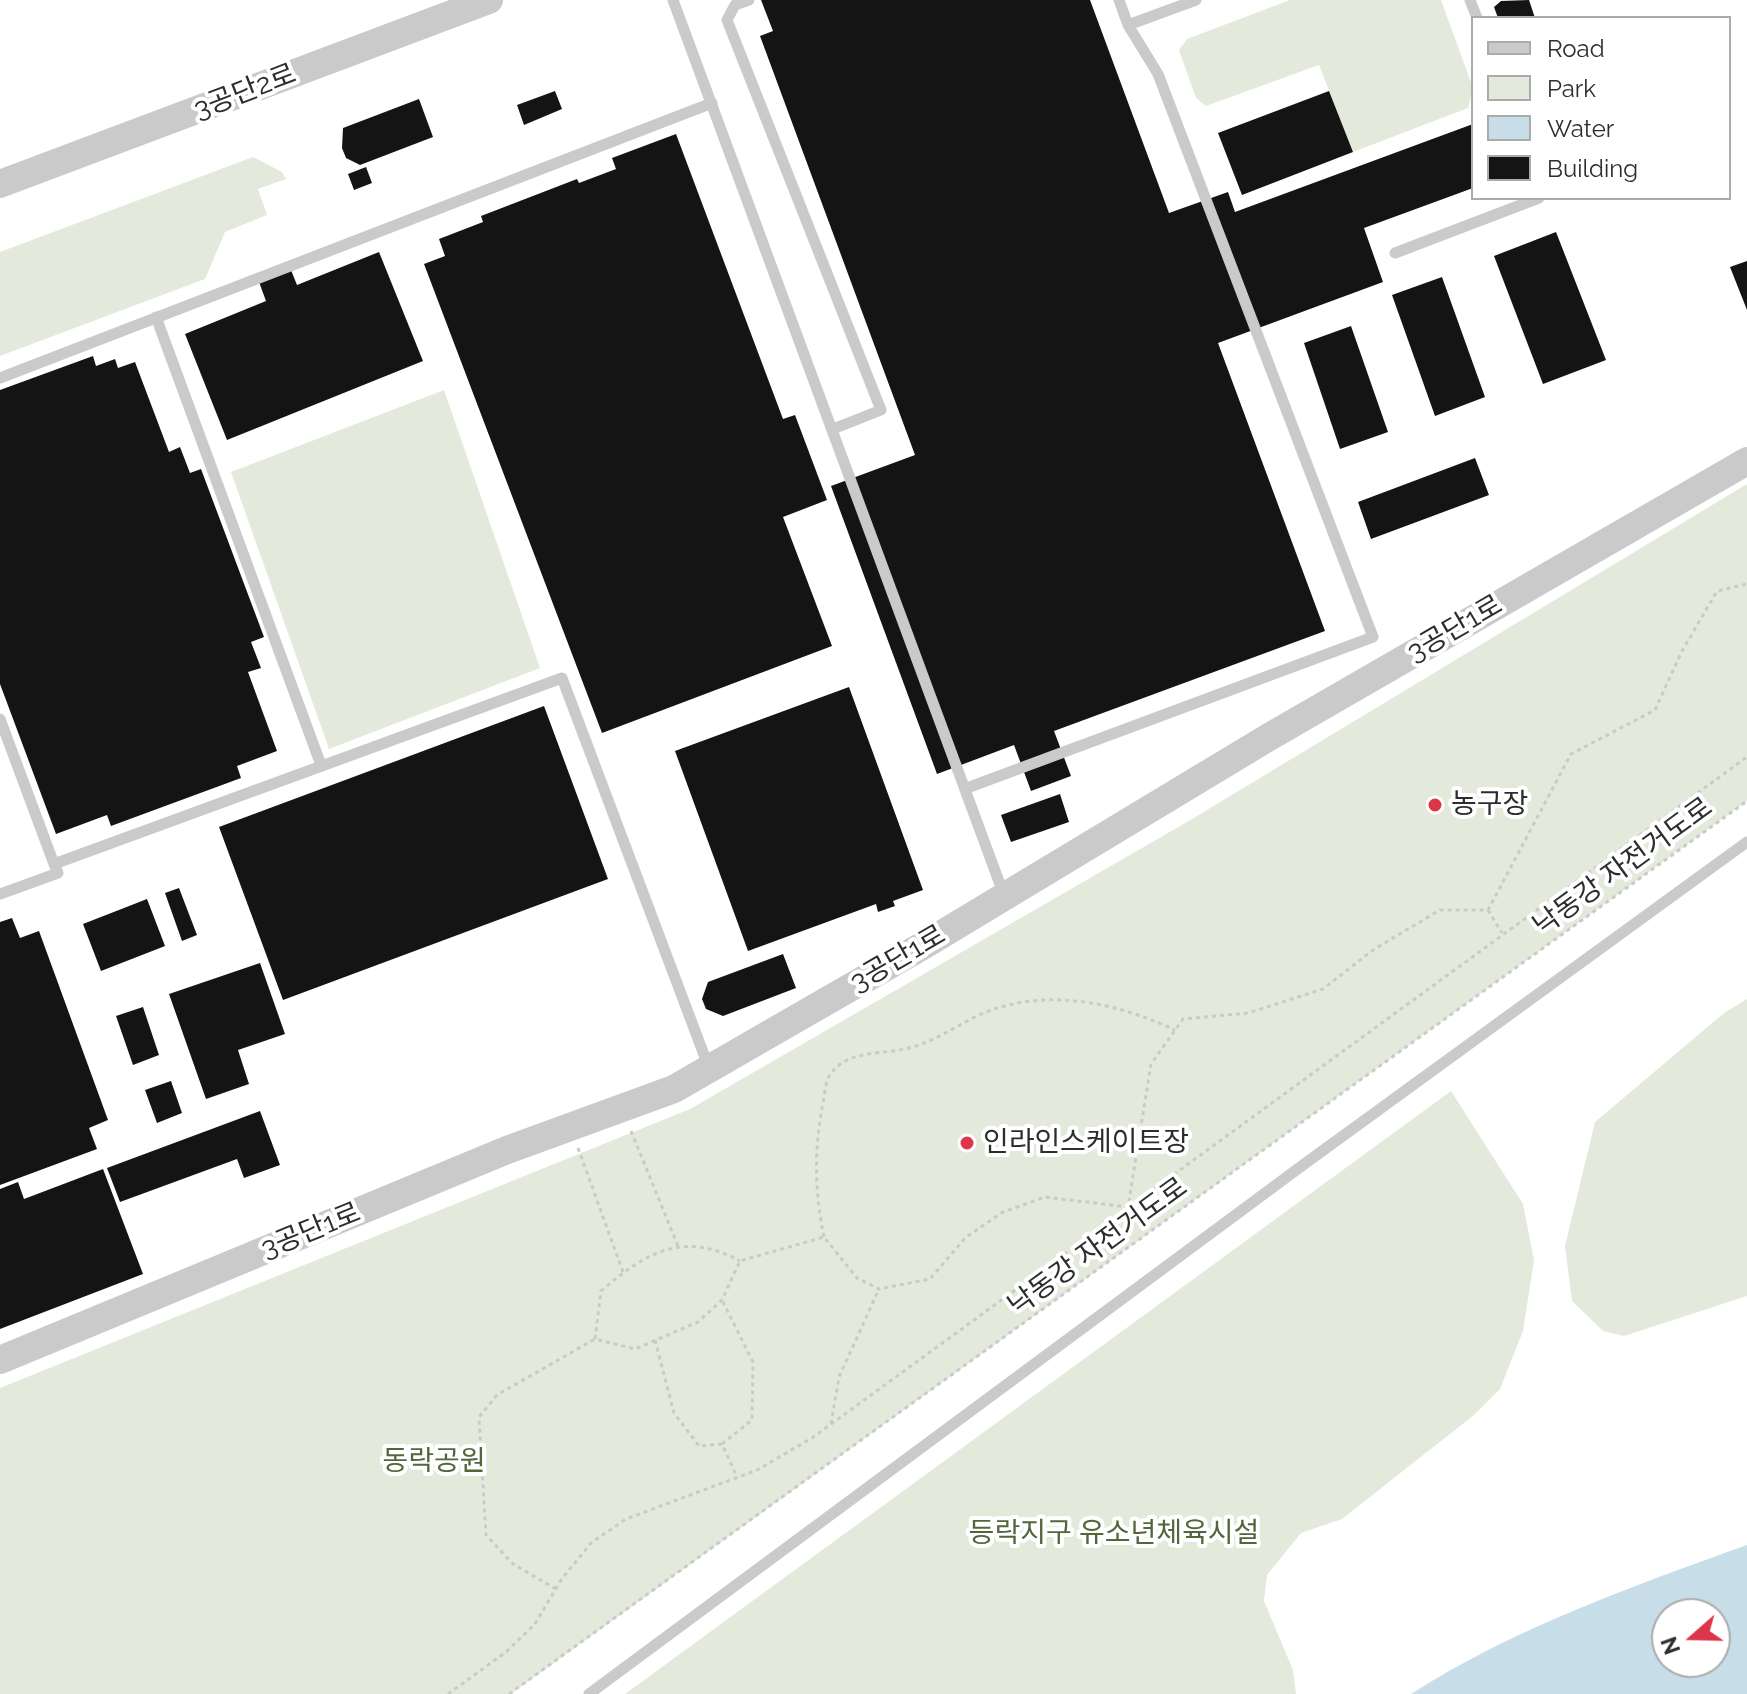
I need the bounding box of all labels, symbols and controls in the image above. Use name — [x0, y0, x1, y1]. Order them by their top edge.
legend — [1471, 16, 1731, 200]
text: Road — [1547, 34, 1605, 63]
street label: 3공단2로 — [189, 57, 301, 127]
text: Park — [1547, 74, 1596, 103]
text: Water — [1547, 114, 1614, 143]
text: Building — [1547, 154, 1638, 183]
street label: 3공단1로 — [1401, 588, 1509, 670]
place label: 농구장 — [1451, 788, 1528, 822]
street label: 낙동강 자전거도로 — [1527, 791, 1719, 943]
marker: 농구장 — [1426, 796, 1444, 814]
street label: 3공단1로 — [844, 918, 952, 1000]
place label: 인라인스케이트장 — [983, 1126, 1189, 1160]
marker: 인라인스케이트장 — [958, 1134, 976, 1152]
street label: 낙동강 자전거도로 — [1002, 1171, 1194, 1323]
street label: 3공단1로 — [256, 1196, 366, 1266]
park label: 동락공원 — [382, 1445, 486, 1479]
park label: 등락지구 유소년체육시설 — [969, 1517, 1259, 1551]
north arrow — [1651, 1598, 1731, 1678]
text: N — [1655, 1633, 1685, 1658]

